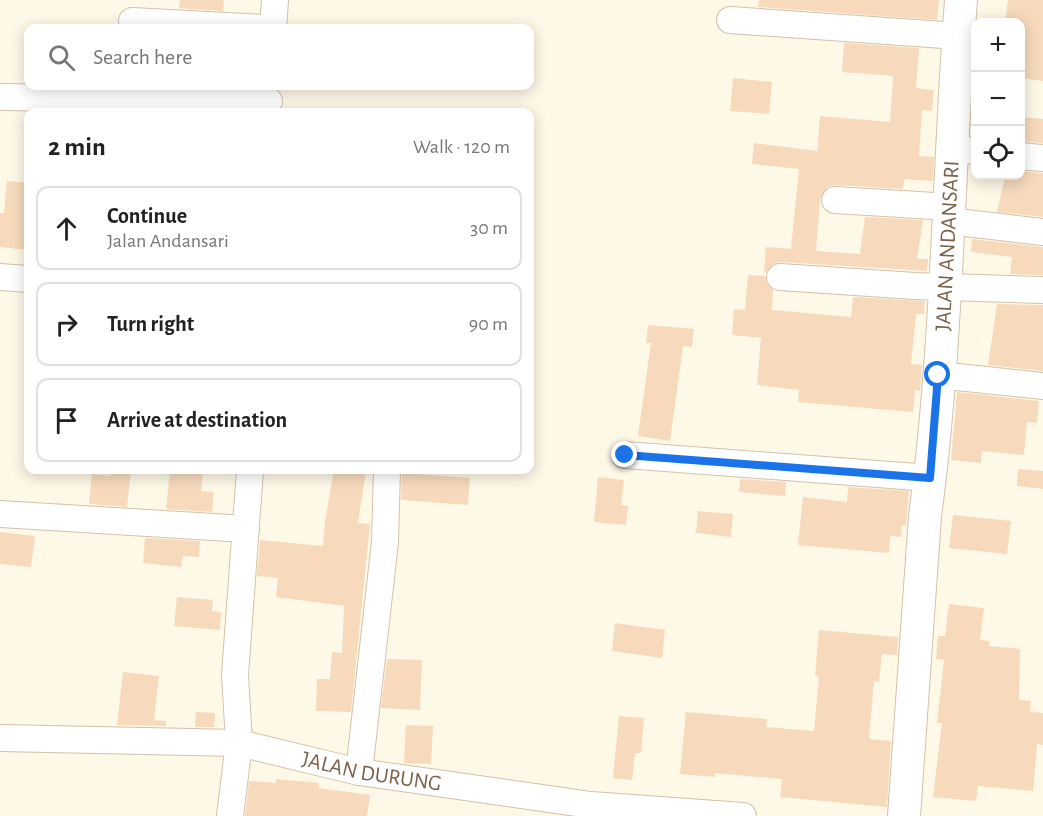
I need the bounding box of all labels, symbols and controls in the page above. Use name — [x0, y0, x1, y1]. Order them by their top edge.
map controls — [971, 18, 1025, 180]
button: + — [971, 18, 1025, 72]
search box — [24, 24, 534, 90]
icon: search — [45, 41, 78, 74]
text: Search here — [93, 46, 192, 68]
button: − — [971, 72, 1025, 126]
button: locate — [971, 126, 1025, 180]
text: 2 min — [48, 134, 106, 160]
text: Walk · 120 m — [413, 137, 510, 157]
street label: JALAN ANDANSARI — [932, 160, 963, 332]
text: Continue — [107, 205, 187, 227]
icon: ahead — [50, 212, 83, 245]
text: 30 m — [470, 218, 508, 238]
text: Jalan Andansari — [107, 231, 229, 251]
icon: right — [50, 308, 83, 341]
text: Turn right — [107, 313, 194, 335]
text: 90 m — [469, 314, 508, 334]
route start — [924, 361, 950, 387]
icon: arrive — [50, 404, 83, 437]
text: Arrive at destination — [107, 409, 287, 431]
route end — [611, 441, 637, 467]
street label: JALAN DURUNG — [300, 748, 443, 795]

